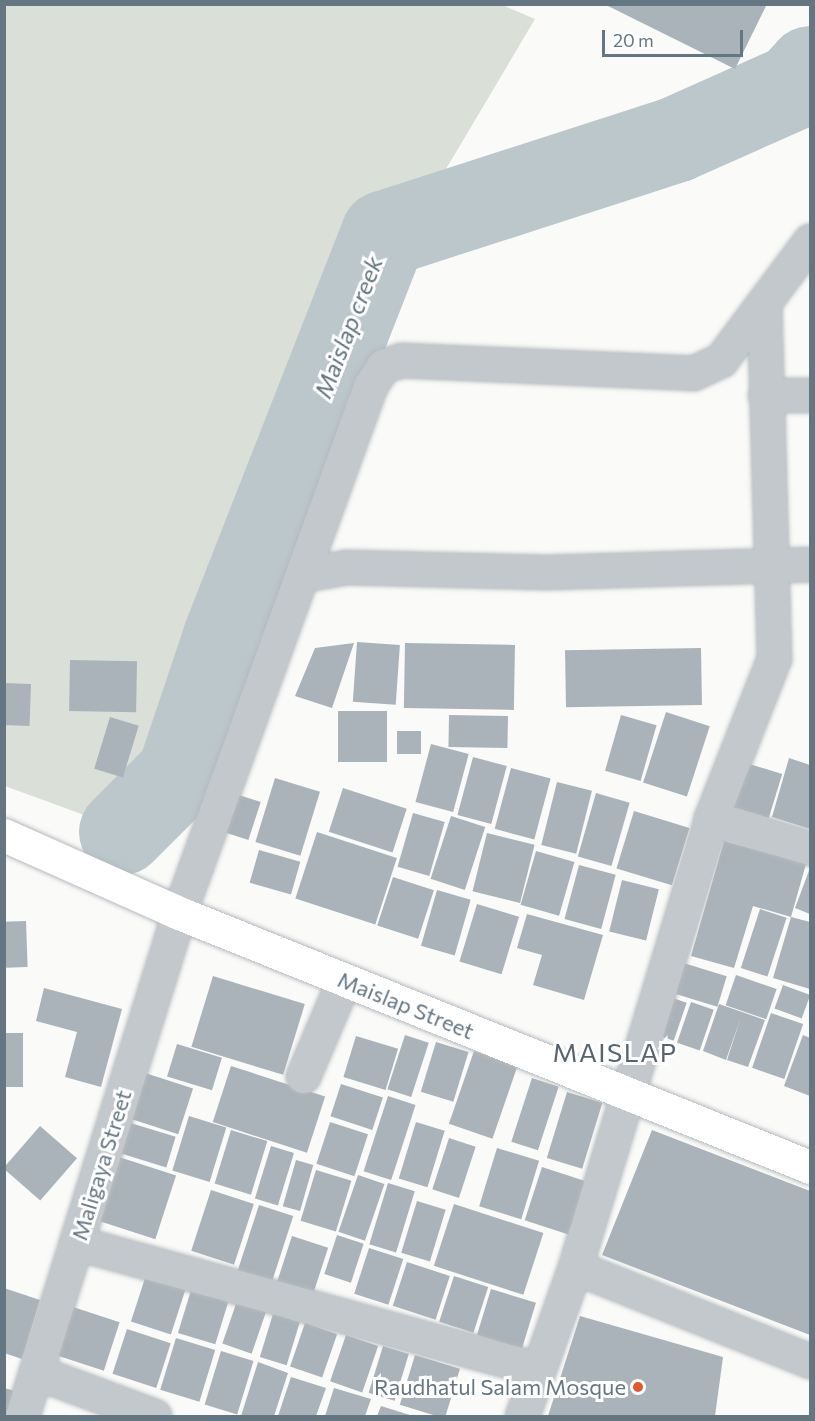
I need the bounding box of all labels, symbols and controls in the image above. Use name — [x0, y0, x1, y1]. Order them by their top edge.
scale bar — [605, 18, 746, 56]
text: 20 m — [613, 29, 654, 51]
water label: Maislap creek — [308, 252, 388, 402]
street label: Maislap Street — [334, 966, 478, 1044]
district label: MAISLAP — [553, 1036, 677, 1068]
street label: Maligaya Street — [66, 1087, 136, 1243]
place label: Raudhatul Salam Mosque — [374, 1374, 626, 1400]
marker: Raudhatul Salam Mosque — [631, 1380, 645, 1394]

